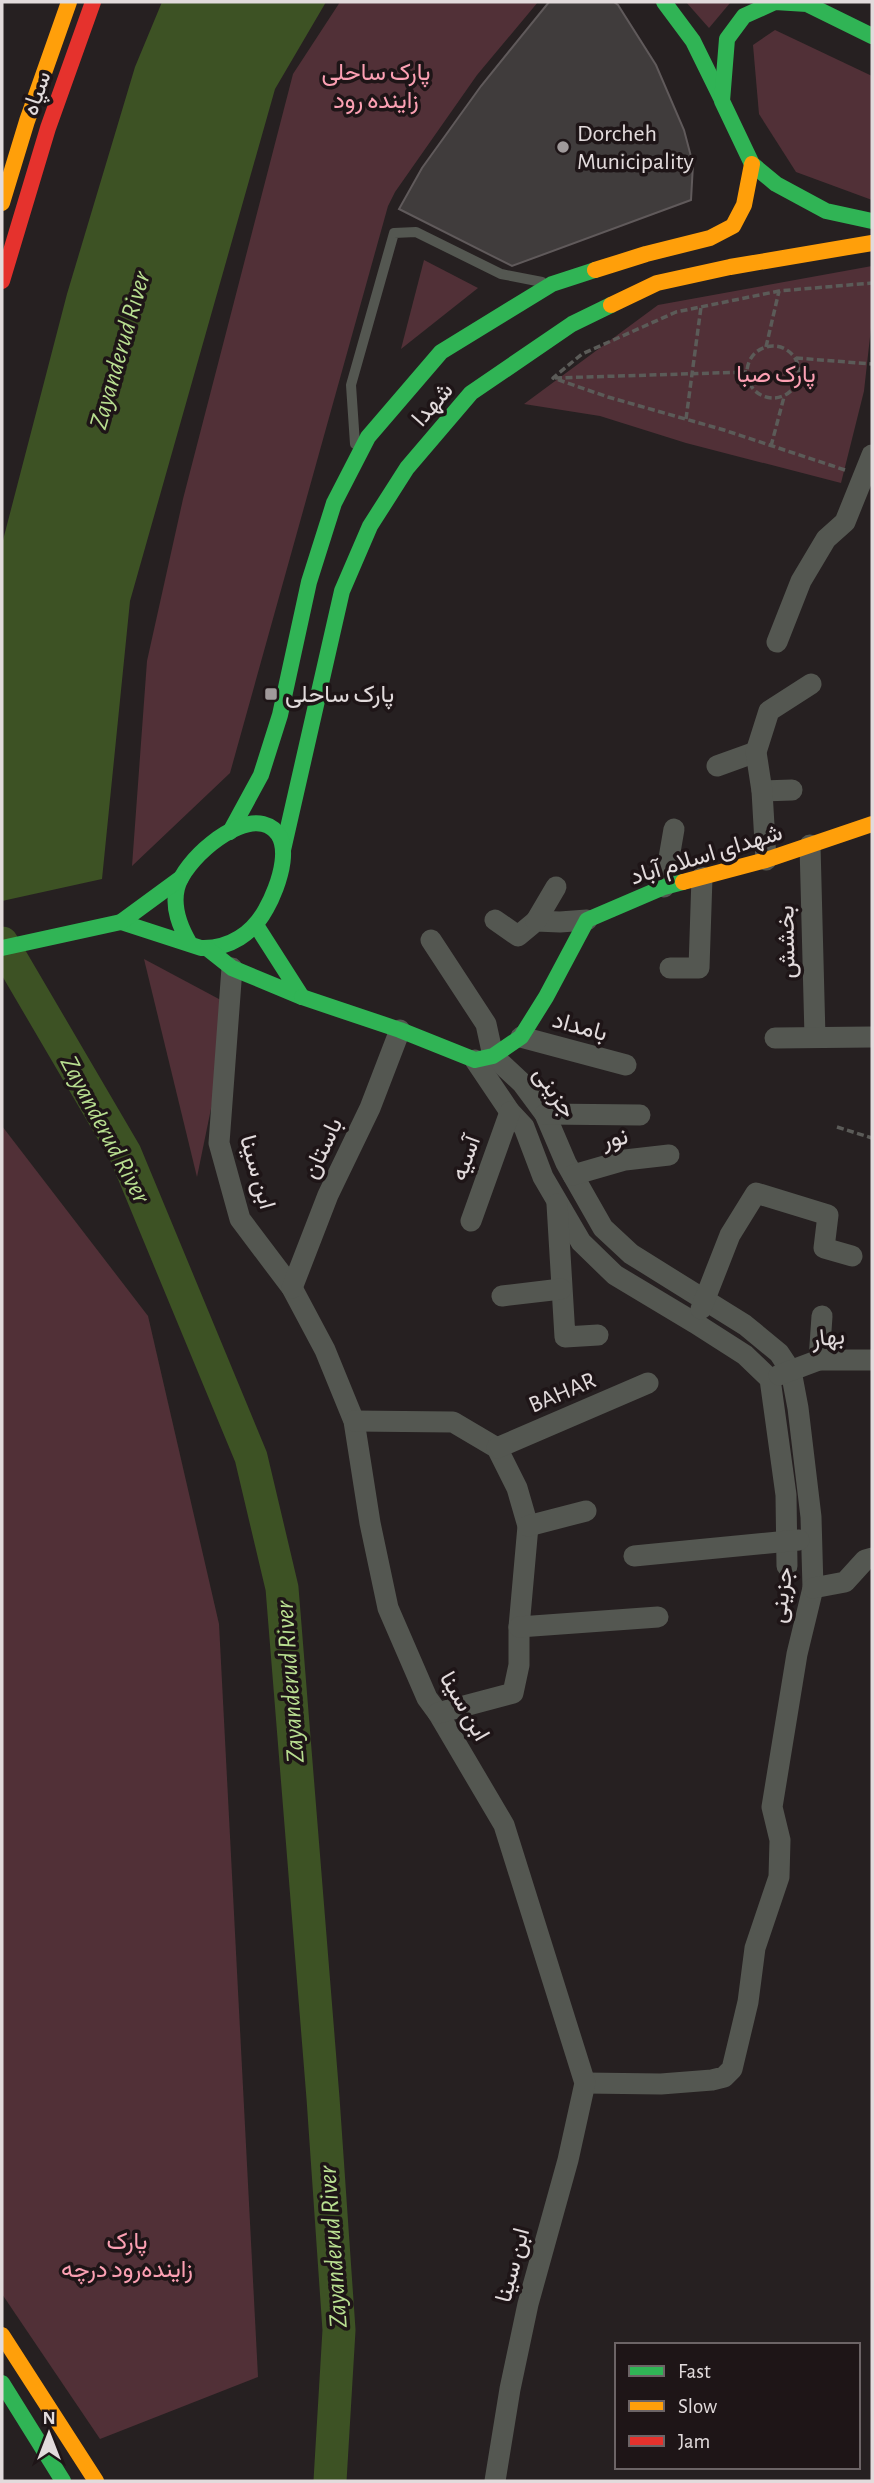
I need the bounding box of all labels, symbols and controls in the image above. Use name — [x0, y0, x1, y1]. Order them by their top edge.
park label: پارک ساحلی زاینده رود — [321, 61, 431, 115]
street label: سپاه — [18, 68, 58, 120]
place label: Dorcheh Municipality — [577, 122, 694, 174]
marker: Dorcheh Municipality — [555, 139, 571, 155]
water label: Zayanderud River — [85, 267, 155, 432]
park label: پارک صبا — [736, 363, 816, 390]
street label: شهدا — [408, 378, 459, 432]
place label: پارک ساحلی — [285, 683, 394, 710]
marker: پارک ساحلی — [263, 686, 279, 702]
street label: شهدای اسلام آباد — [627, 819, 786, 892]
street label: بخشش — [774, 905, 801, 979]
street label: بامداد — [549, 1008, 610, 1047]
water label: Zayanderud River — [56, 1052, 155, 1209]
street label: جزینی — [527, 1062, 580, 1124]
street label: باستان — [299, 1114, 348, 1183]
street label: نور — [599, 1125, 631, 1156]
street label: آسیه — [446, 1130, 487, 1184]
street label: ابن سینا — [234, 1132, 279, 1212]
street label: بهار — [809, 1324, 846, 1354]
street label: BAHAR — [525, 1368, 599, 1418]
street label: جزینی — [766, 1566, 800, 1625]
water label: Zayanderud River — [271, 1598, 309, 1764]
street label: ابن سینا — [434, 1668, 494, 1746]
water label: Zayanderud River — [314, 2163, 352, 2329]
street label: ابن سینا — [492, 2225, 535, 2305]
park label: پارک زاینده‌رود درچه — [61, 2230, 193, 2285]
legend — [615, 2343, 860, 2469]
text: Fast — [678, 2361, 711, 2382]
text: Slow — [678, 2396, 717, 2417]
north arrow — [14, 2399, 84, 2469]
text: N — [42, 2409, 56, 2428]
text: Jam — [678, 2431, 710, 2452]

